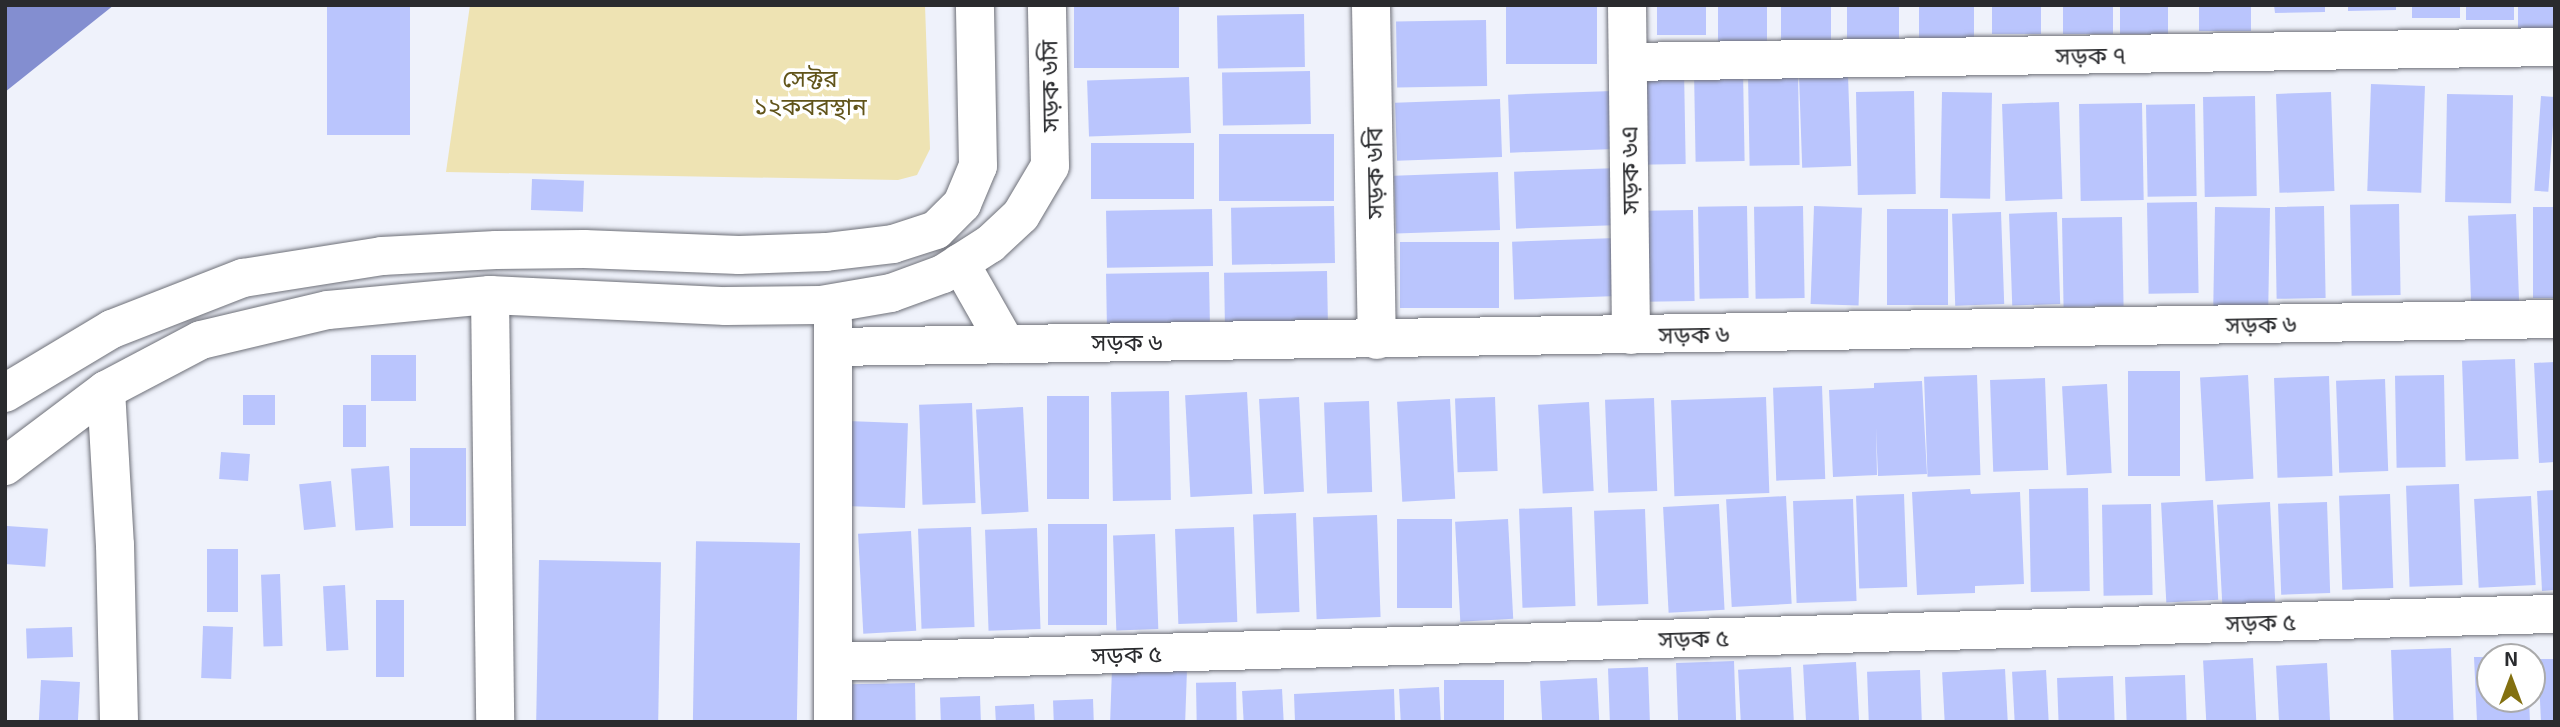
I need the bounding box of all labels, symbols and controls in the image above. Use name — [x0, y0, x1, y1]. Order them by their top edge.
street label: সড়ক ৬সি — [1034, 40, 1064, 132]
street label: সড়ক ৭ — [2055, 40, 2127, 70]
park label: সেক্টর ১২কবরস্থান — [753, 64, 867, 120]
street label: সড়ক ৬এ — [1614, 125, 1644, 215]
street label: সড়ক ৬বি — [1359, 127, 1389, 219]
street label: সড়ক ৬ — [2225, 309, 2297, 339]
street label: সড়ক ৬ — [1658, 319, 1730, 349]
street label: সড়ক ৬ — [1092, 328, 1162, 356]
street label: সড়ক ৫ — [2225, 606, 2297, 638]
street label: সড়ক ৫ — [1658, 622, 1730, 654]
street label: সড়ক ৫ — [1091, 638, 1163, 670]
north arrow — [2476, 643, 2546, 713]
text: N — [2504, 647, 2518, 670]

